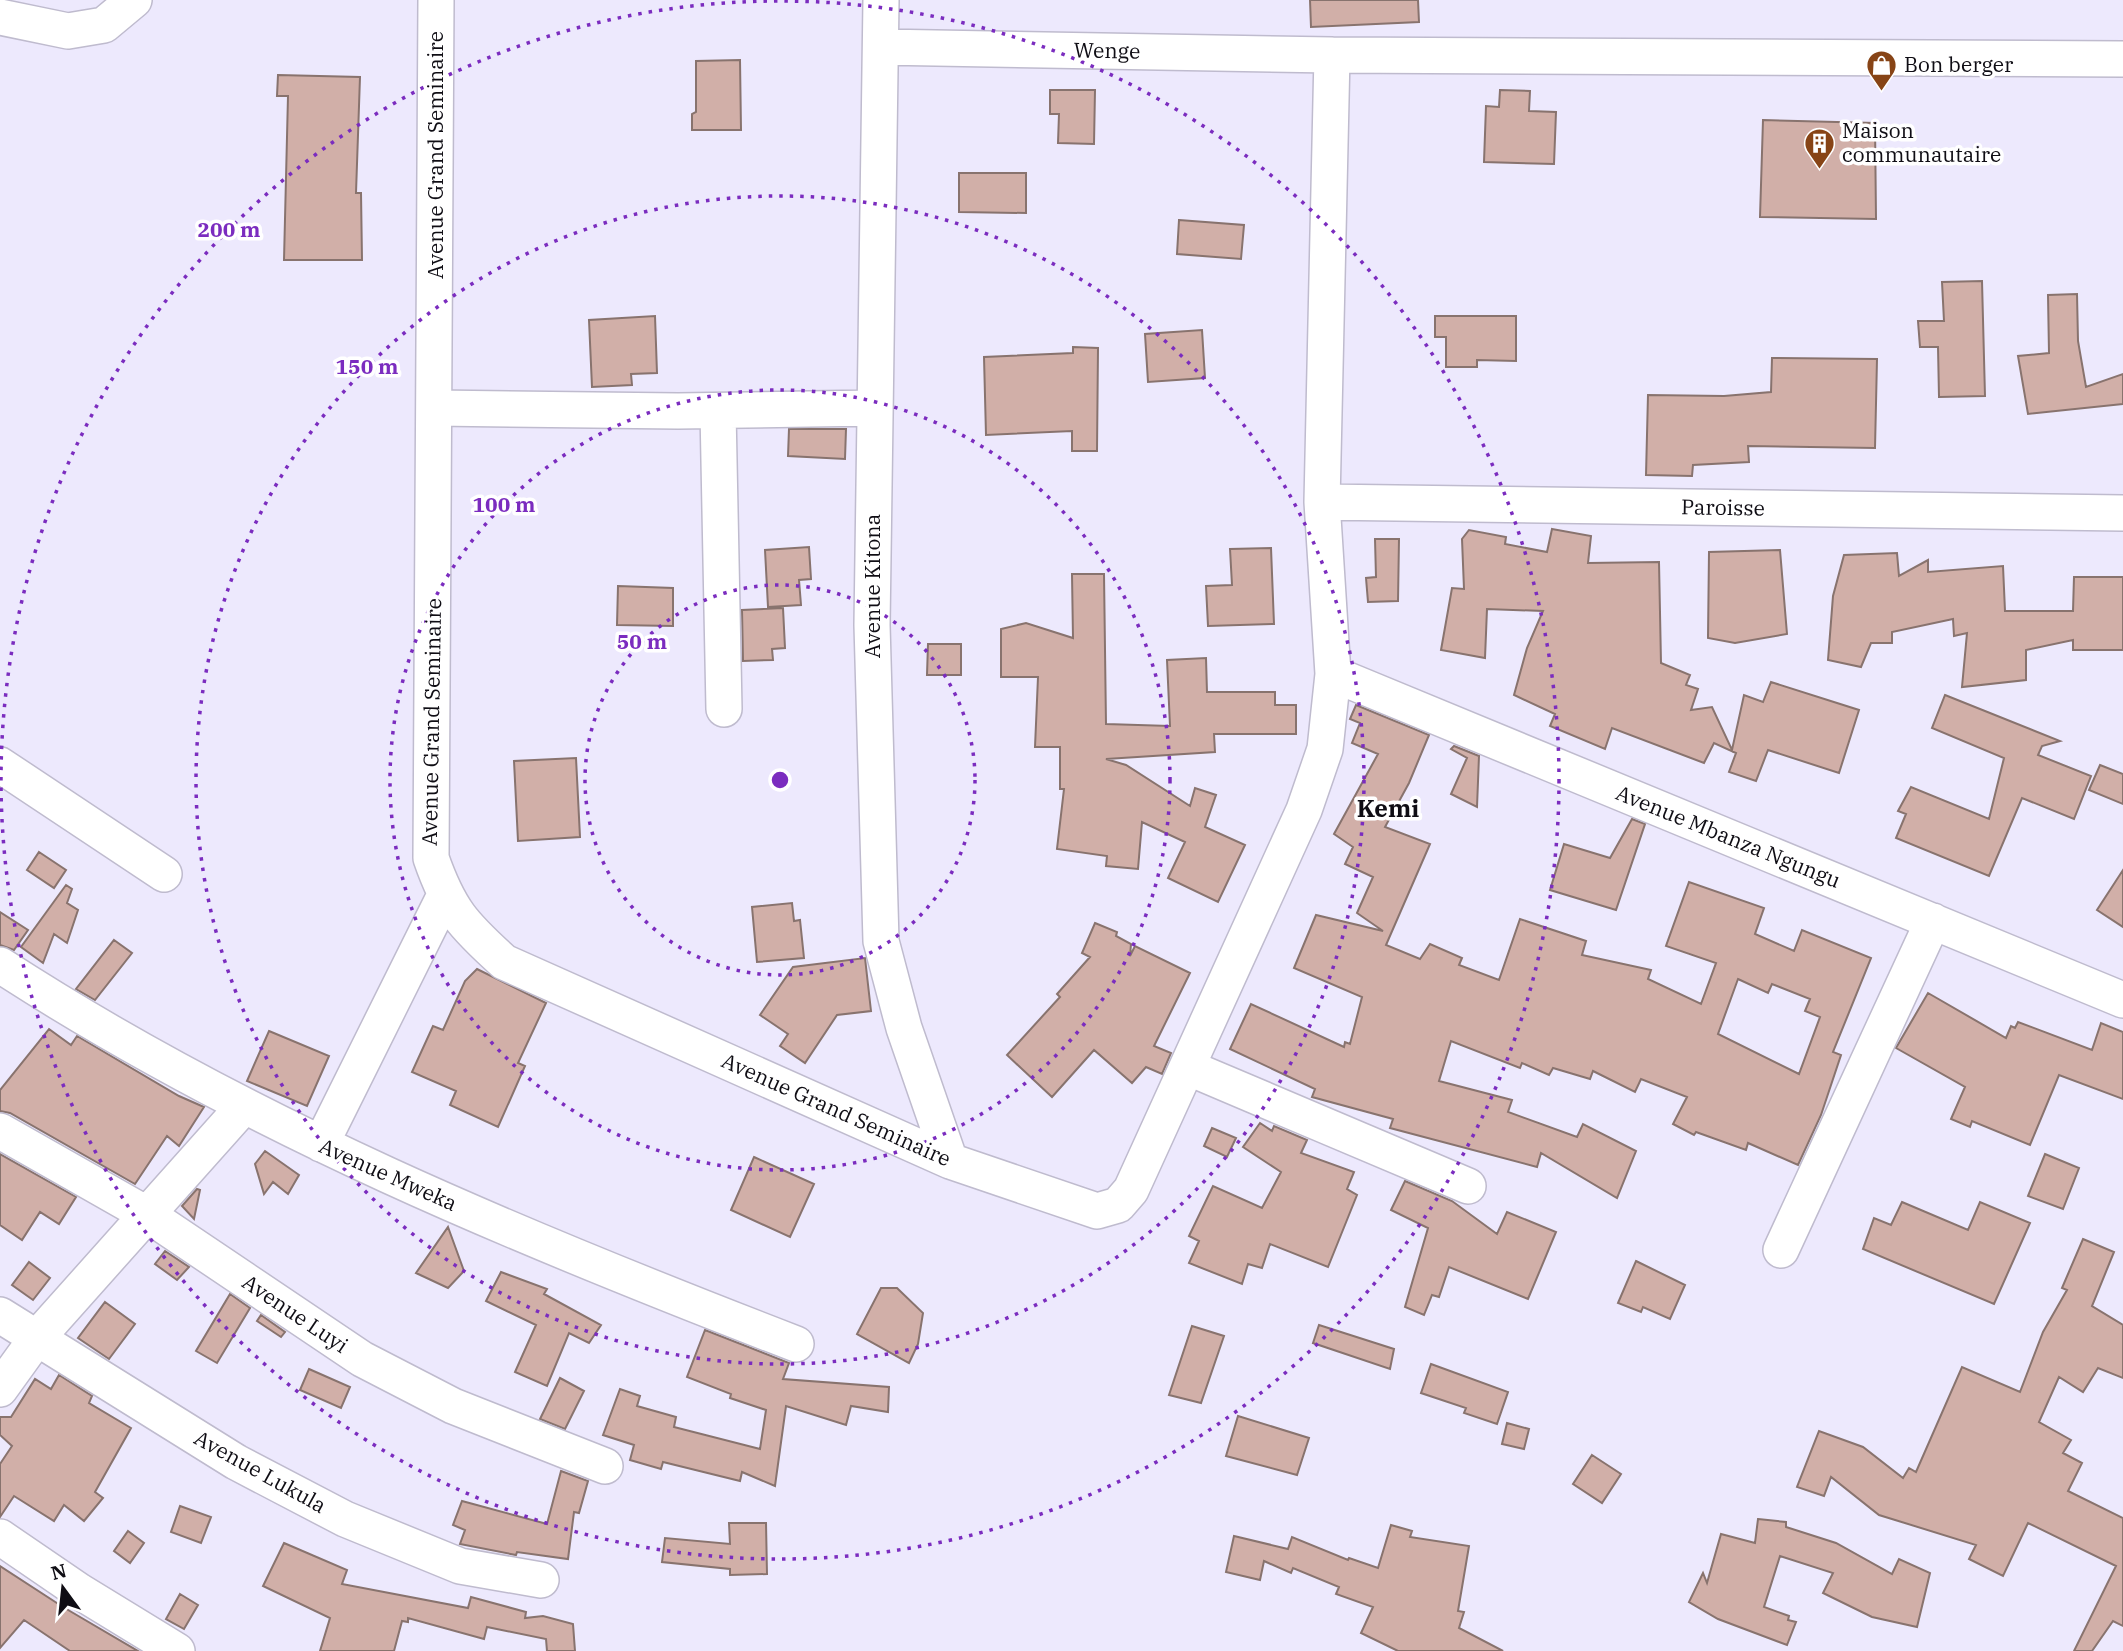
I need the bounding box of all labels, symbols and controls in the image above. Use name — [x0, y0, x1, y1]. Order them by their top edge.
street label: Avenue Grand Seminaire — [421, 31, 449, 279]
street label: Wenge — [1073, 35, 1141, 65]
shop icon: Bon berger — [1864, 48, 1898, 92]
place label: Bon berger — [1904, 50, 2014, 78]
place label: Maison communautaire — [1842, 116, 2001, 168]
building icon: Maison communautaire — [1802, 126, 1836, 170]
text: 200 m — [197, 215, 261, 243]
text: 150 m — [335, 352, 399, 380]
text: 100 m — [472, 490, 536, 518]
street label: Paroisse — [1681, 492, 1765, 522]
street label: Avenue Kitona — [858, 514, 886, 658]
street label: Avenue Grand Seminaire — [415, 598, 447, 846]
text: 50 m — [617, 627, 667, 655]
centre of rings — [768, 768, 792, 792]
street label: Avenue Mbanza Ngungu — [1612, 778, 1845, 894]
district label: Kemi — [1357, 792, 1419, 824]
street label: Avenue Grand Seminaire — [717, 1046, 955, 1172]
street label: Avenue Mweka — [315, 1131, 462, 1217]
street label: Avenue Luyi — [237, 1268, 354, 1359]
street label: Avenue Lukula — [190, 1423, 331, 1519]
north arrow — [28, 1553, 98, 1623]
text: N — [48, 1558, 69, 1585]

